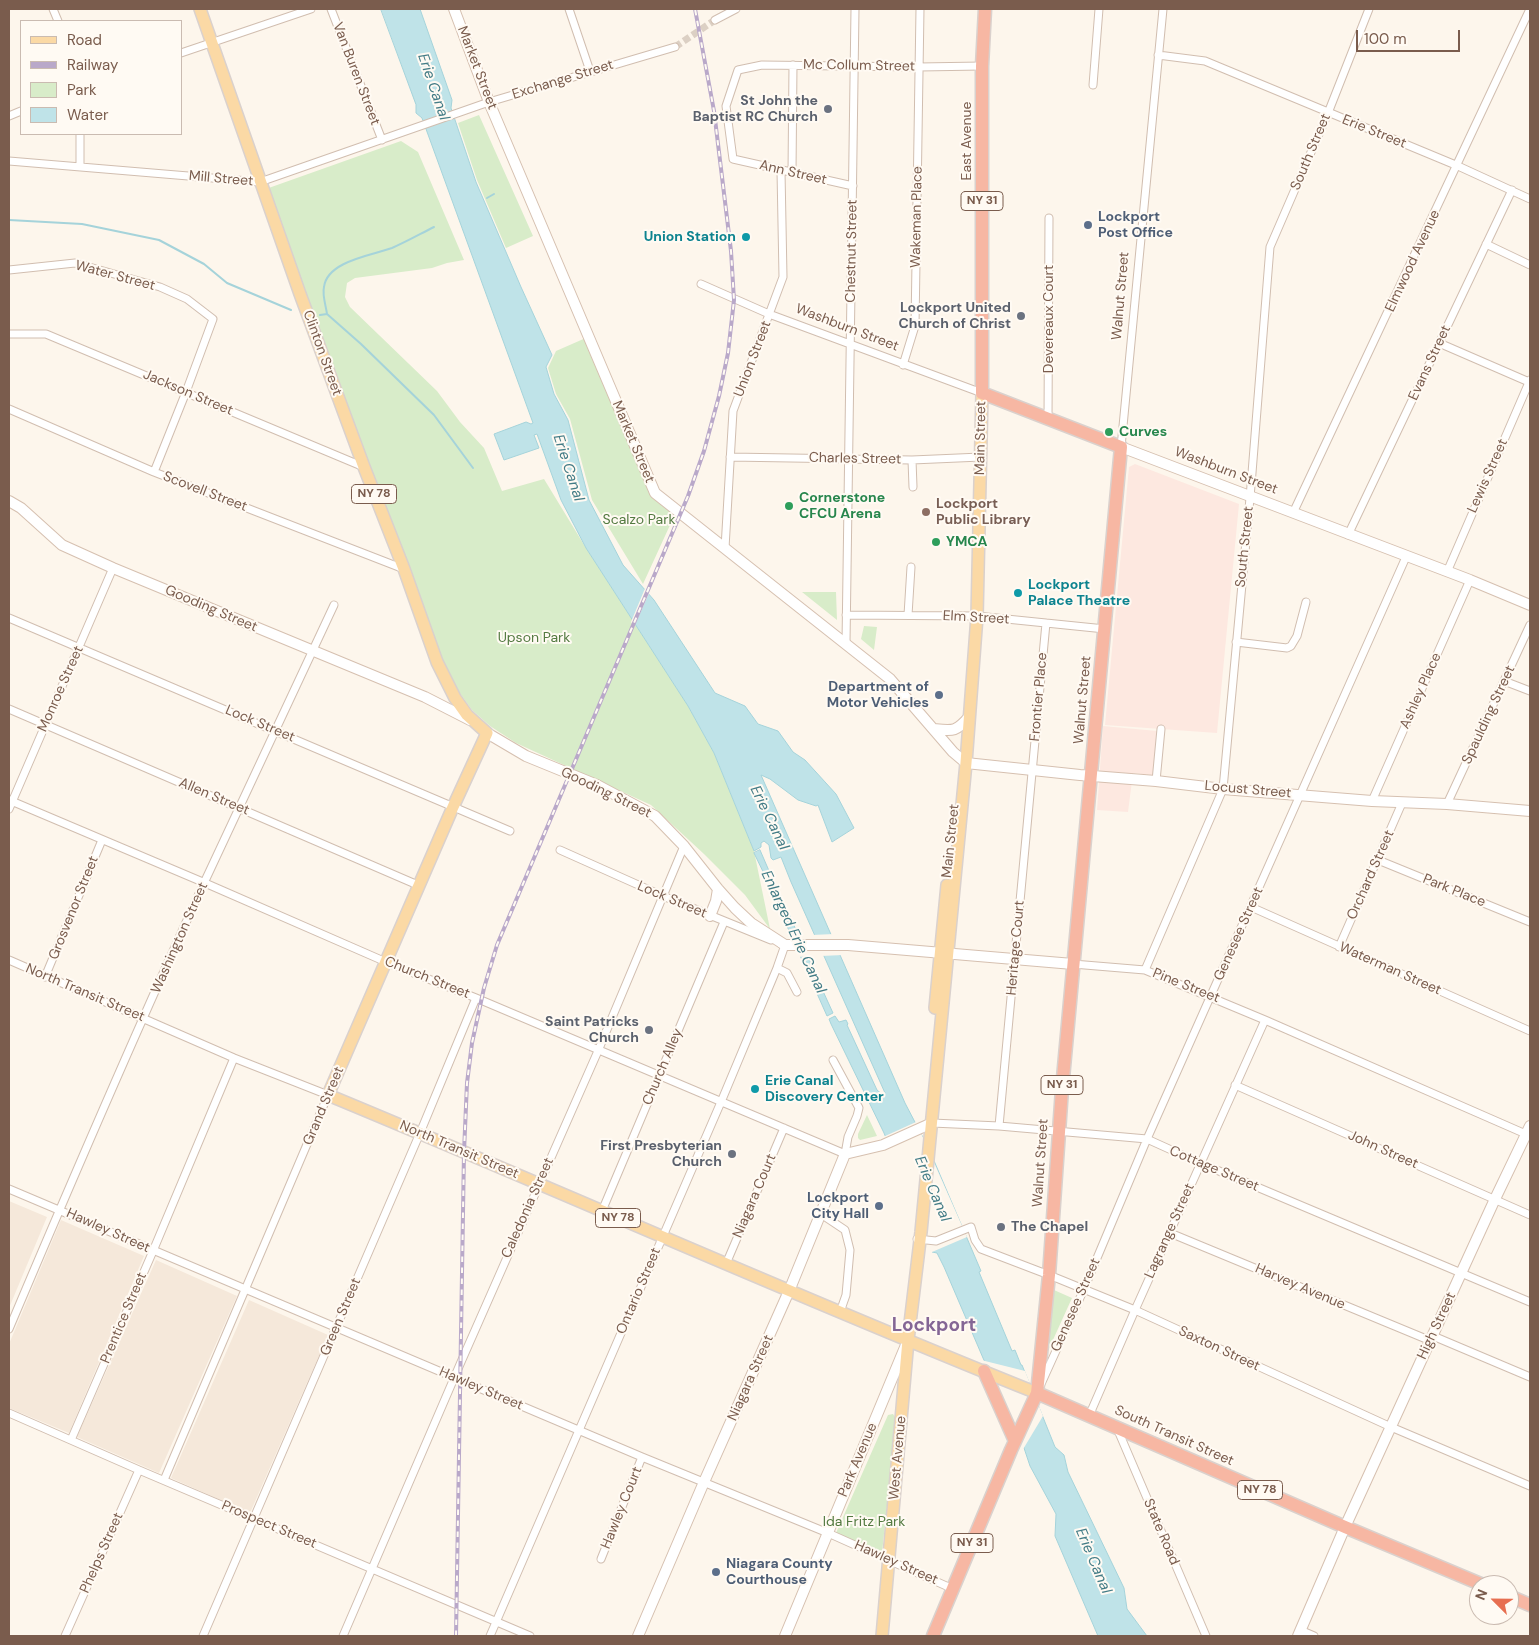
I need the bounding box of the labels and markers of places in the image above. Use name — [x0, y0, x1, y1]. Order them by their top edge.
place label: St John the Baptist RC Church — [693, 93, 818, 125]
marker: St John the Baptist RC Church — [822, 103, 834, 115]
place label: Lockport Post Office — [1098, 209, 1173, 242]
marker: Lockport Post Office — [1082, 219, 1094, 231]
place label: Union Station — [644, 229, 736, 245]
marker: Union Station — [740, 231, 752, 243]
place label: Lockport United Church of Christ — [898, 300, 1011, 332]
marker: Lockport United Church of Christ — [1015, 310, 1027, 322]
place label: Curves — [1119, 424, 1167, 440]
marker: Curves — [1103, 426, 1115, 438]
place label: Cornerstone CFCU Arena — [799, 490, 885, 522]
place label: Lockport Public Library — [936, 496, 1031, 528]
marker: Cornerstone CFCU Arena — [783, 500, 795, 512]
marker: Lockport Public Library — [920, 506, 932, 518]
place label: YMCA — [946, 534, 987, 550]
marker: YMCA — [930, 536, 942, 548]
place label: Lockport Palace Theatre — [1028, 577, 1130, 610]
marker: Lockport Palace Theatre — [1012, 587, 1024, 599]
place label: Department of Motor Vehicles — [827, 679, 929, 712]
marker: Department of Motor Vehicles — [933, 689, 945, 701]
place label: Saint Patricks Church — [545, 1014, 639, 1046]
marker: Saint Patricks Church — [643, 1024, 655, 1036]
place label: Erie Canal Discovery Center — [765, 1073, 884, 1106]
marker: Erie Canal Discovery Center — [749, 1083, 761, 1095]
place label: First Presbyterian Church — [600, 1138, 722, 1170]
marker: First Presbyterian Church — [726, 1148, 738, 1160]
place label: Lockport City Hall — [807, 1190, 869, 1222]
marker: Lockport City Hall — [873, 1200, 885, 1212]
place label: The Chapel — [1011, 1219, 1088, 1235]
marker: The Chapel — [995, 1221, 1007, 1233]
place label: Niagara County Courthouse — [726, 1556, 833, 1588]
marker: Niagara County Courthouse — [710, 1566, 722, 1578]

